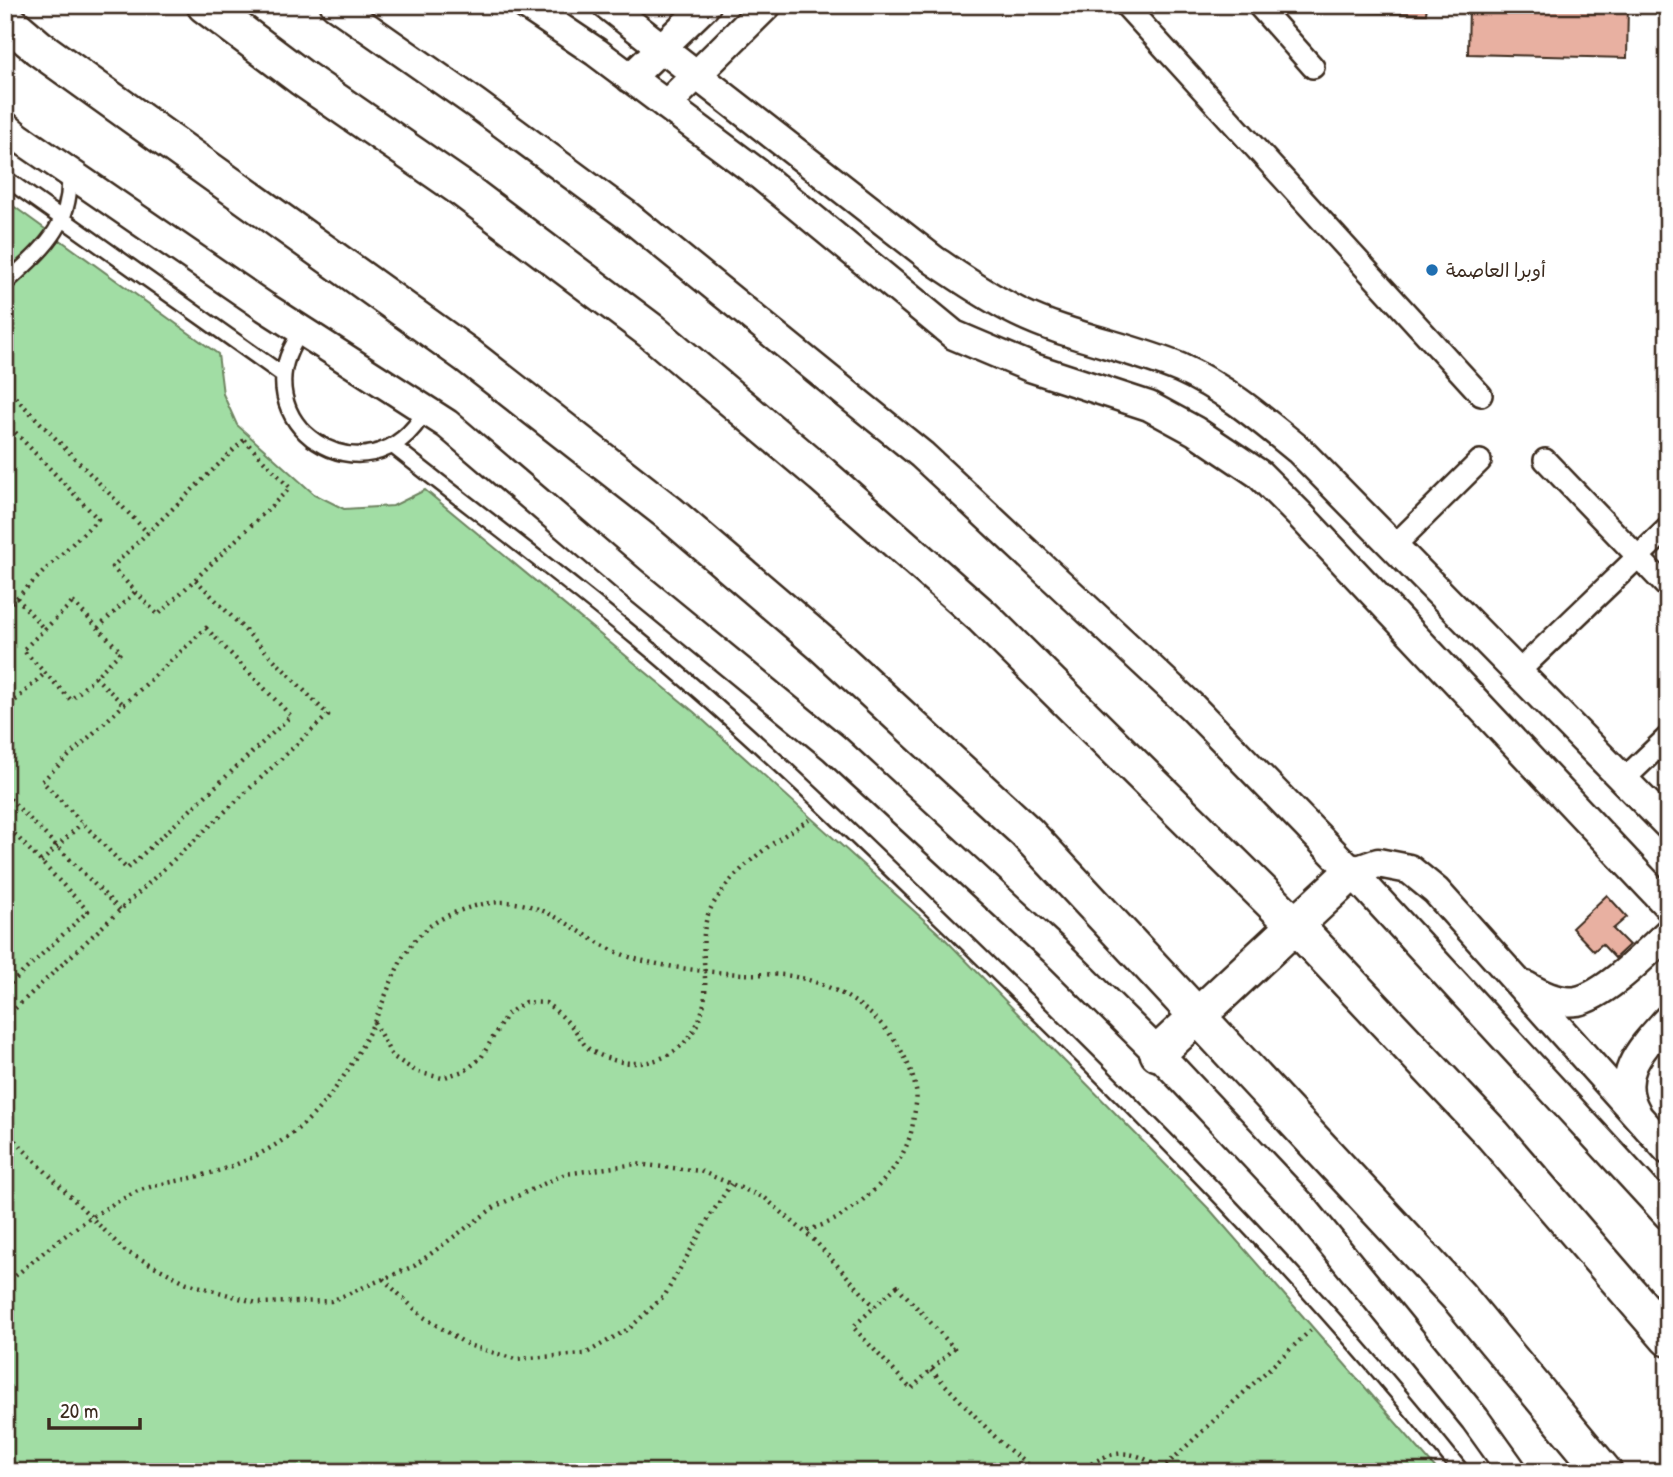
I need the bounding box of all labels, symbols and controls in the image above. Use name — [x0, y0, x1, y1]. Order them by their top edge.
place label: أوبرا العاصمة — [1446, 257, 1546, 283]
marker: أوبرا العاصمة — [1424, 262, 1440, 278]
scale bar — [49, 1386, 140, 1430]
text: 20 m — [60, 1396, 98, 1425]

